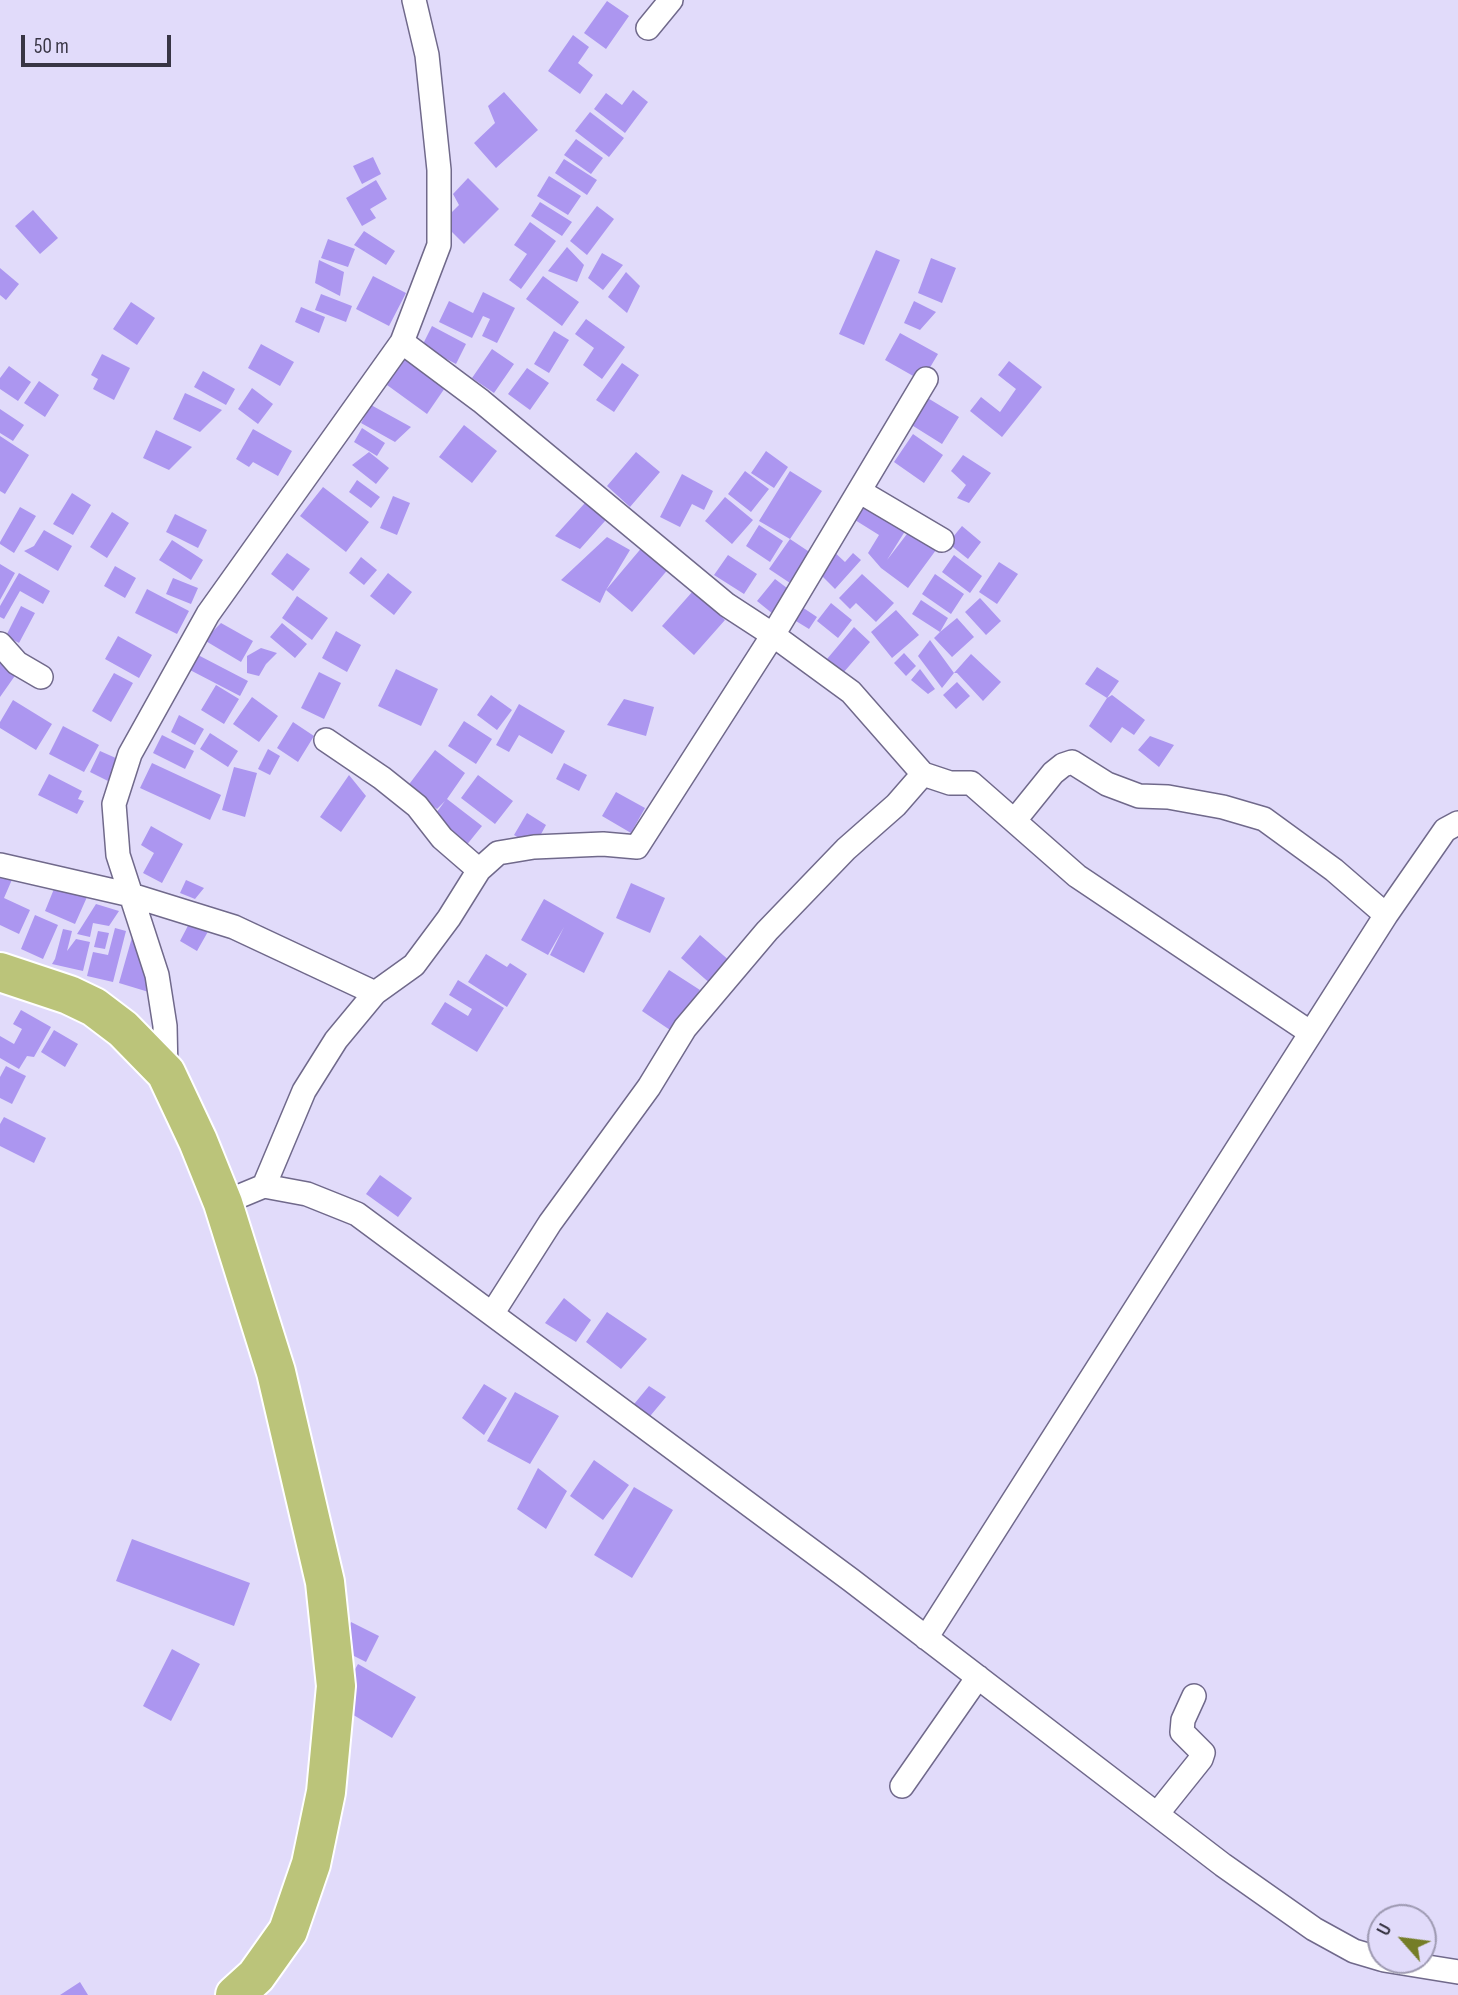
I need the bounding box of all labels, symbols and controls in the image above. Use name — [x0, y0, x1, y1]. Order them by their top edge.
scale bar — [24, 21, 175, 65]
text: 50 m — [34, 34, 69, 59]
north arrow — [1367, 1904, 1437, 1974]
text: U — [1372, 1920, 1397, 1940]

